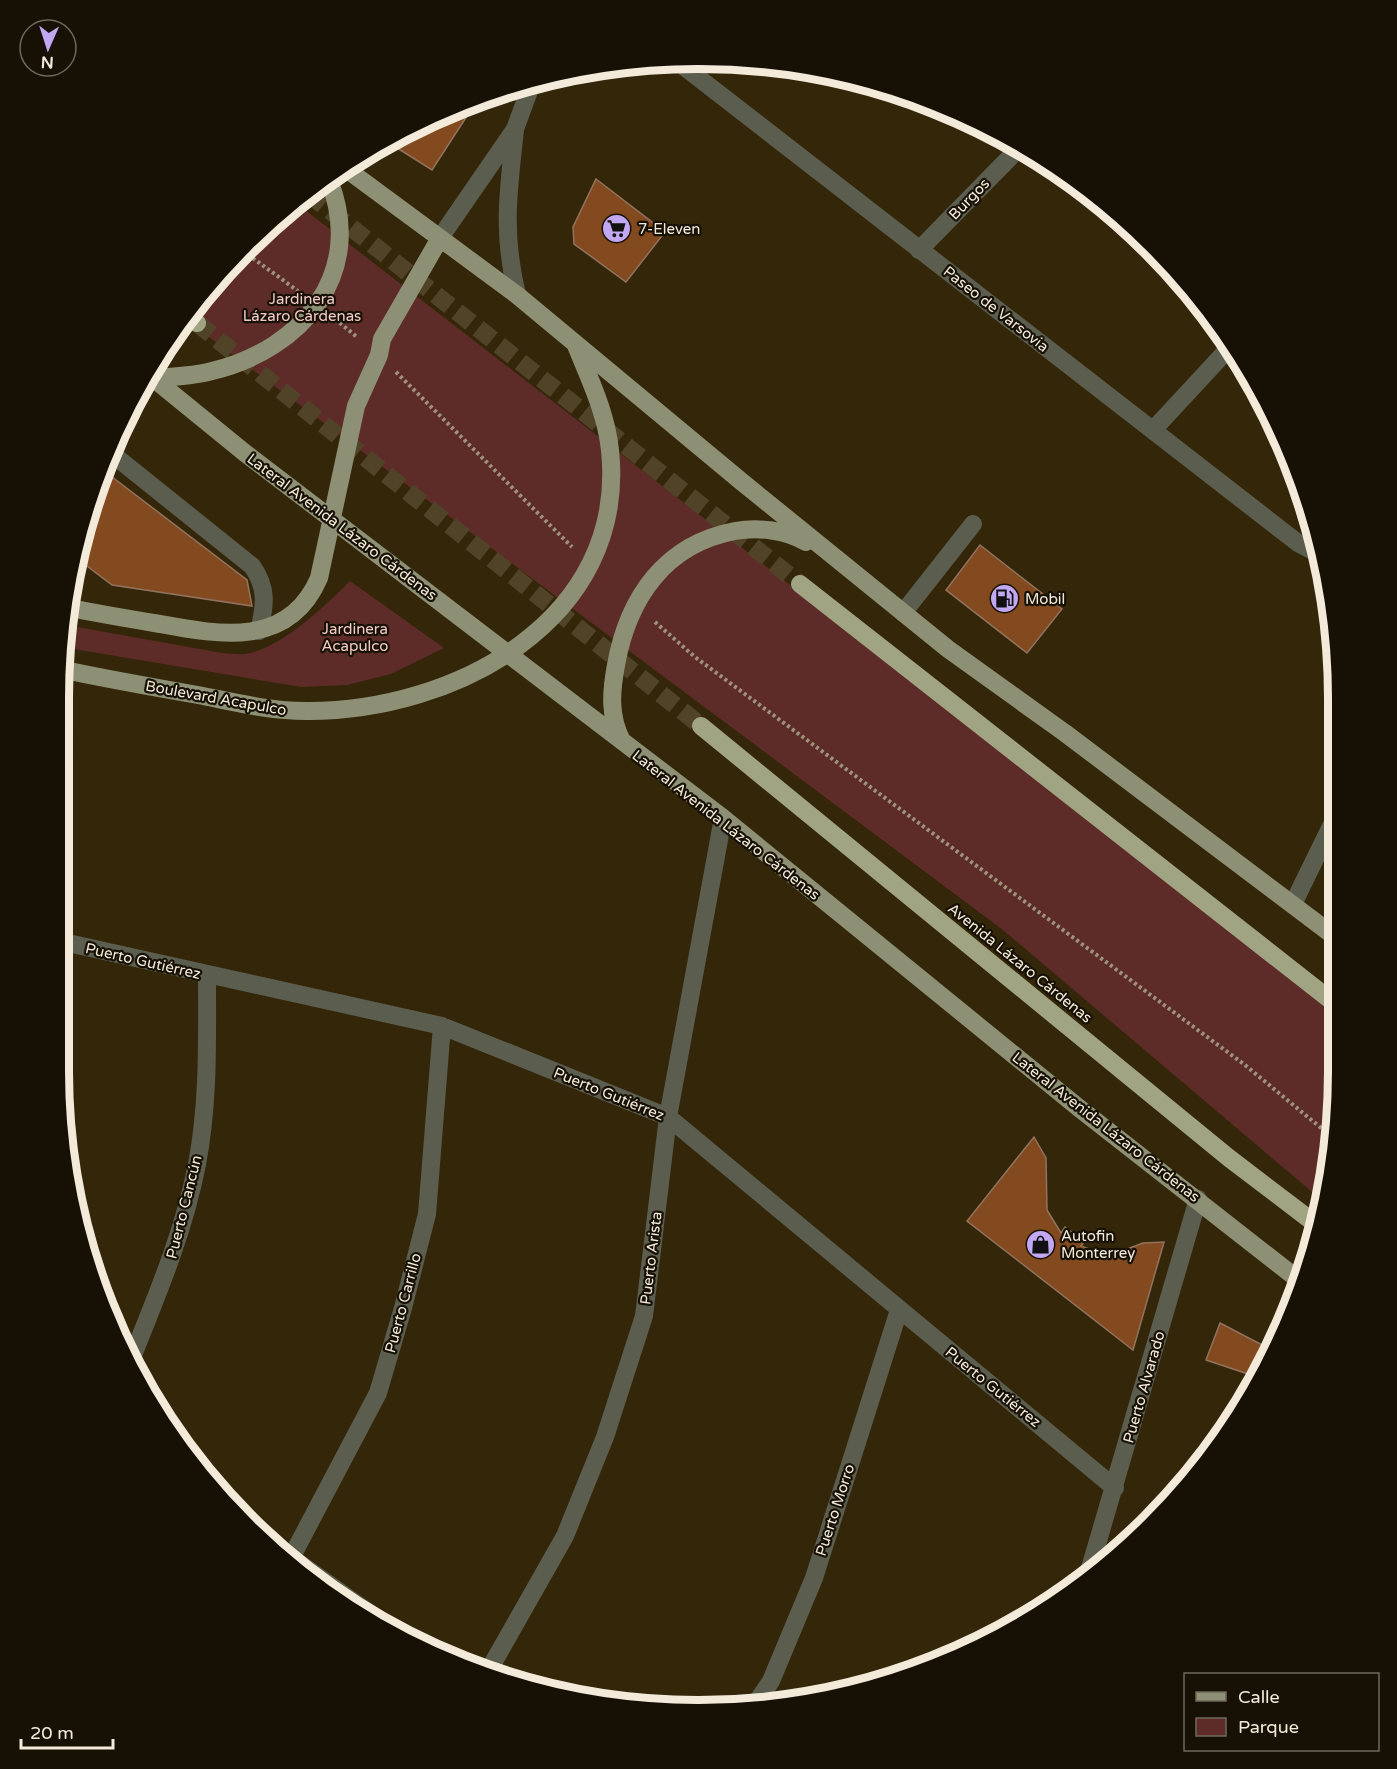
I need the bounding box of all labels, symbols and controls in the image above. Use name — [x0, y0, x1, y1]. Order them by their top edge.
north arrow — [18, 18, 78, 78]
text: N — [40, 52, 54, 72]
street label: Burgos — [945, 175, 993, 223]
supermarket icon: 7-Eleven — [601, 213, 633, 245]
place label: 7-Eleven — [638, 220, 700, 238]
street label: Paseo de Varsovia — [940, 262, 1052, 356]
park label: Jardinera Lázaro Cárdenas — [243, 290, 361, 325]
street label: Lateral Avenida Lázaro Cárdenas — [244, 450, 440, 604]
fuel station icon: Mobil — [988, 583, 1020, 615]
place label: Mobil — [1025, 590, 1065, 608]
park label: Jardinera Acapulco — [322, 620, 388, 655]
street label: Boulevard Acapulco — [144, 677, 288, 719]
street label: Lateral Avenida Lázaro Cárdenas — [629, 746, 823, 904]
street label: Avenida Lázaro Cárdenas — [944, 899, 1096, 1027]
street label: Puerto Gutiérrez — [84, 939, 202, 983]
street label: Lateral Avenida Lázaro Cárdenas — [1009, 1048, 1203, 1206]
street label: Puerto Gutiérrez — [551, 1064, 667, 1124]
street label: Puerto Cancún — [162, 1153, 206, 1261]
street label: Puerto Arista — [636, 1210, 666, 1306]
place label: Autofin Monterrey — [1061, 1227, 1135, 1262]
shop icon: Autofin Monterrey — [1024, 1229, 1056, 1261]
street label: Puerto Carrillo — [381, 1251, 425, 1355]
street label: Puerto Alvarado — [1119, 1329, 1169, 1445]
street label: Puerto Gutiérrez — [942, 1343, 1044, 1431]
street label: Puerto Morro — [812, 1462, 858, 1558]
legend — [1184, 1673, 1379, 1751]
text: Calle — [1238, 1686, 1280, 1708]
scale bar — [21, 1712, 112, 1750]
text: Parque — [1238, 1716, 1299, 1738]
text: 20 m — [30, 1722, 74, 1744]

